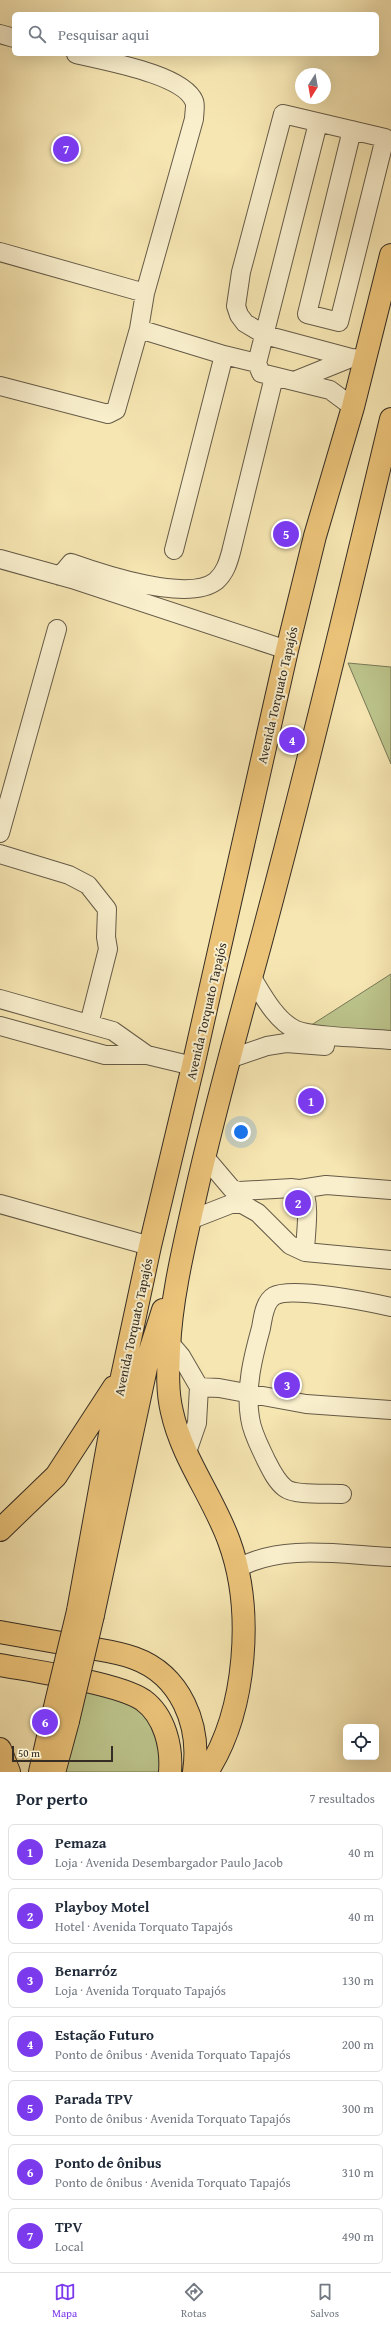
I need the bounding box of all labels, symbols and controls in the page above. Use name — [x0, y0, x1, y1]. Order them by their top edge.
search box — [12, 12, 379, 56]
icon: search — [26, 23, 48, 45]
text: Pesquisar aqui — [58, 24, 149, 45]
north arrow — [295, 68, 331, 104]
pin: 7 — [53, 134, 79, 164]
pin: 5 — [273, 519, 299, 549]
street label: Avenida Torquato Tapajós — [252, 625, 303, 766]
pin: 4 — [279, 725, 305, 755]
street label: Avenida Torquato Tapajós — [181, 941, 232, 1082]
pin: 1 — [298, 1086, 324, 1116]
your location — [231, 1122, 251, 1142]
pin: 2 — [285, 1188, 311, 1218]
street label: Avenida Torquato Tapajós — [110, 1256, 157, 1398]
pin: 3 — [274, 1370, 300, 1400]
pin: 6 — [32, 1707, 58, 1737]
map controls — [343, 1724, 379, 1760]
button: locate — [343, 1724, 379, 1760]
scale bar — [12, 1744, 113, 1763]
text: 50 m — [18, 1745, 40, 1761]
text: Por perto — [16, 1786, 88, 1811]
text: 7 resultados — [309, 1789, 375, 1808]
text: Pemaza — [55, 1832, 106, 1853]
text: 1 — [27, 1843, 33, 1862]
text: 40 m — [348, 1843, 374, 1862]
text: Loja · Avenida Desembargador Paulo Jacob — [55, 1853, 283, 1872]
text: Playboy Motel — [55, 1896, 150, 1917]
text: 2 — [27, 1907, 33, 1926]
text: 40 m — [348, 1907, 374, 1926]
text: Hotel · Avenida Torquato Tapajós — [55, 1917, 233, 1936]
text: Benarróz — [55, 1960, 117, 1981]
text: 3 — [27, 1971, 33, 1990]
text: 130 m — [342, 1971, 374, 1990]
text: Loja · Avenida Torquato Tapajós — [55, 1981, 226, 2000]
text: Estação Futuro — [55, 2024, 154, 2045]
text: 4 — [27, 2035, 33, 2054]
text: 200 m — [342, 2035, 374, 2054]
text: Ponto de ônibus · Avenida Torquato Tapajós — [55, 2045, 291, 2064]
text: Parada TPV — [55, 2088, 133, 2109]
text: 5 — [27, 2099, 33, 2118]
text: 300 m — [342, 2099, 374, 2118]
text: Ponto de ônibus · Avenida Torquato Tapajós — [55, 2109, 291, 2128]
text: Ponto de ônibus — [55, 2152, 162, 2173]
text: 6 — [27, 2163, 33, 2182]
text: 310 m — [342, 2163, 374, 2182]
text: Ponto de ônibus · Avenida Torquato Tapajós — [55, 2173, 291, 2192]
text: TPV — [55, 2216, 83, 2237]
text: 7 — [27, 2227, 33, 2246]
text: 490 m — [342, 2227, 374, 2246]
text: Local — [55, 2237, 84, 2256]
tab: Mapa — [52, 2281, 77, 2321]
tab: Rotas — [181, 2281, 206, 2321]
tab: Salvos — [310, 2281, 339, 2321]

